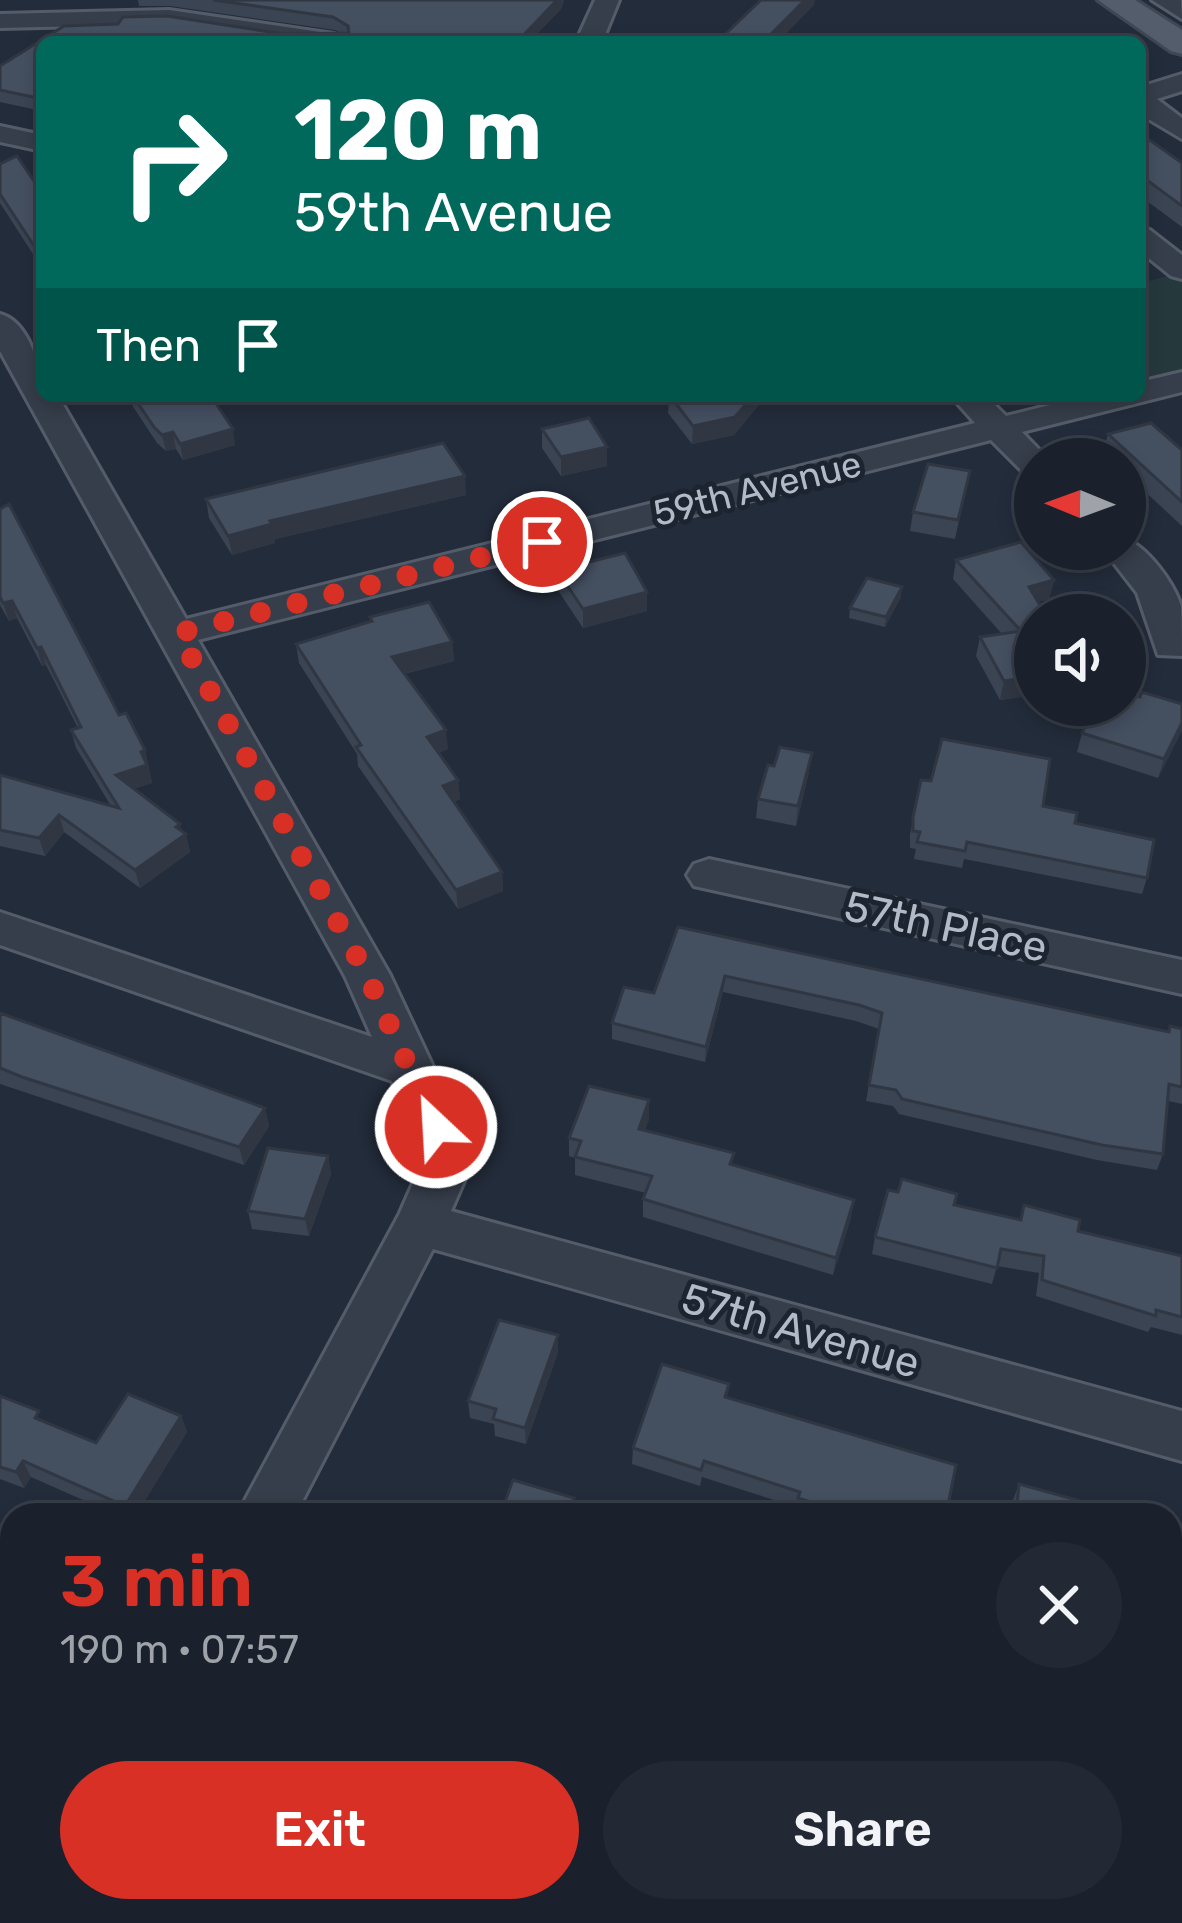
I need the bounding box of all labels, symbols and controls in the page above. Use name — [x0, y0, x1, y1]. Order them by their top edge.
text: 120 m — [294, 80, 542, 180]
icon: right — [96, 84, 252, 240]
text: 59th Avenue — [294, 181, 613, 245]
icon: arrive — [225, 312, 291, 378]
text: Then — [96, 319, 201, 372]
north arrow — [1014, 438, 1146, 570]
map controls — [1014, 438, 1146, 726]
street label: 59th Avenue — [649, 442, 866, 535]
pin — [491, 491, 593, 593]
icon: arrive — [509, 509, 575, 575]
button: sound — [1014, 594, 1146, 726]
street label: 57th Place — [840, 881, 1052, 973]
position arrow — [373, 1064, 499, 1190]
street label: 57th Avenue — [676, 1273, 925, 1389]
text: 3 min — [60, 1539, 253, 1624]
button: close — [996, 1542, 1122, 1668]
text: 190 m · 07:57 — [60, 1627, 299, 1673]
button: Exit — [60, 1761, 579, 1899]
button: Share — [603, 1761, 1122, 1899]

